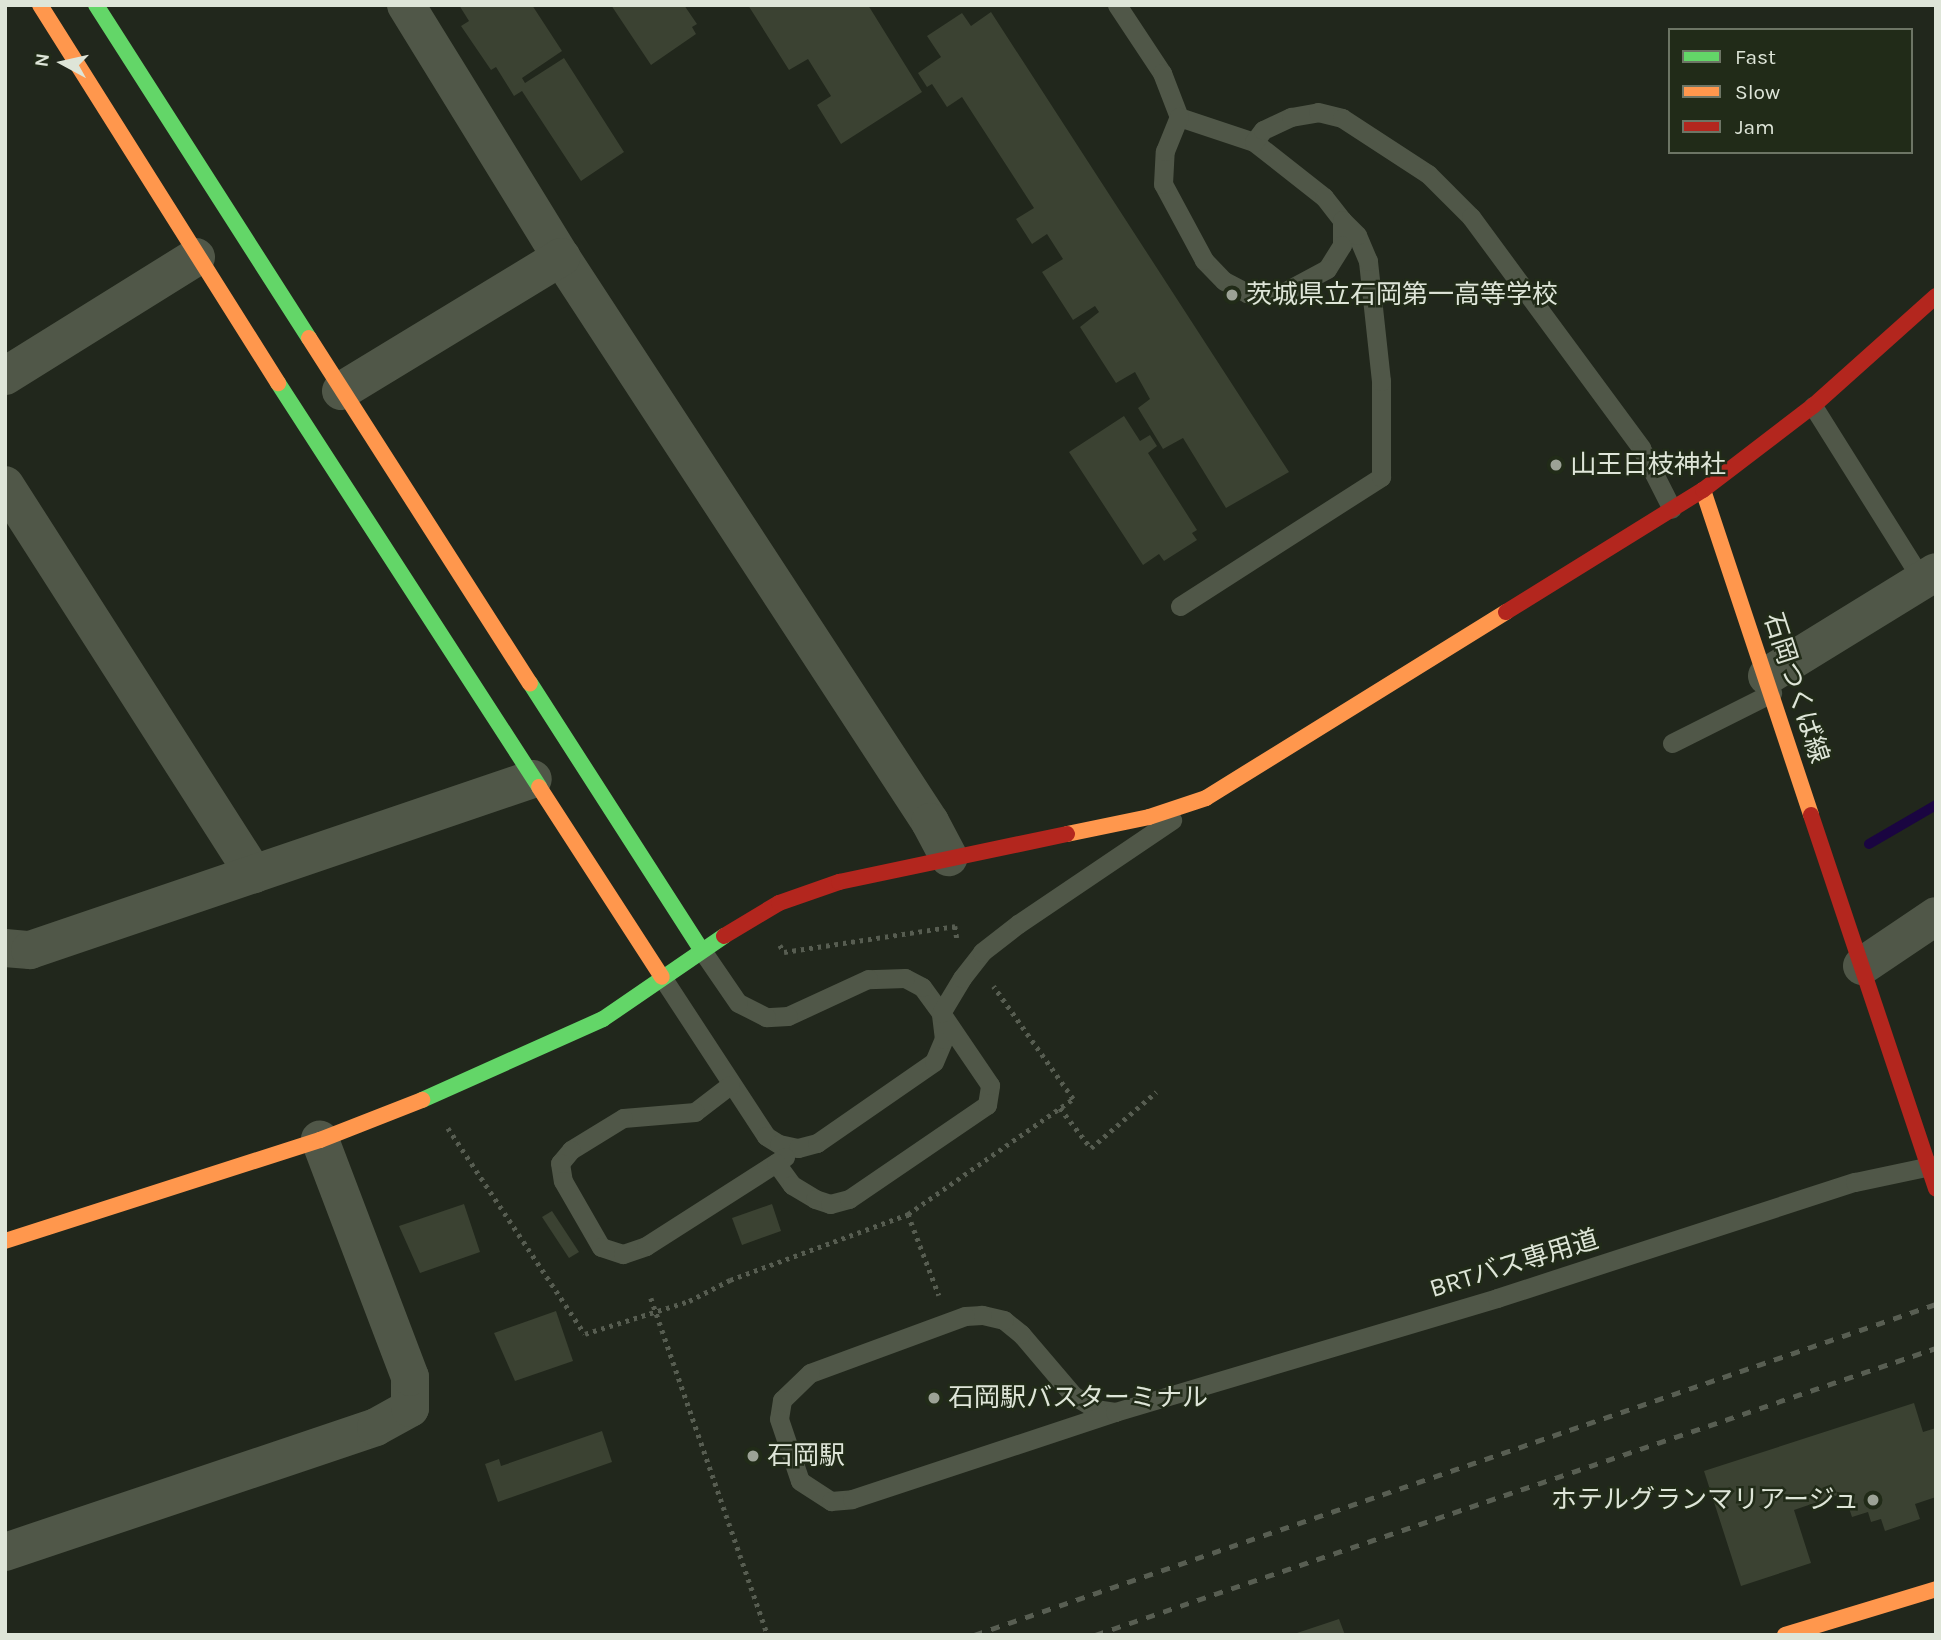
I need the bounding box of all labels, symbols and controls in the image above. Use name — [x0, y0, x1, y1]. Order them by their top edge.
north arrow — [28, 28, 98, 98]
legend — [1668, 28, 1913, 154]
text: Fast — [1735, 45, 1776, 69]
text: N — [30, 52, 54, 68]
text: Slow — [1735, 80, 1780, 104]
text: Jam — [1735, 115, 1775, 139]
place label: 茨城県立石岡第一高等学校 — [1246, 279, 1558, 311]
marker: 茨城県立石岡第一高等学校 — [1224, 287, 1240, 303]
place label: 山王日枝神社 — [1570, 449, 1726, 481]
marker: 山王日枝神社 — [1548, 457, 1564, 473]
street label: 石岡つくば線 — [1757, 609, 1835, 767]
street label: BRTバス専用道 — [1426, 1223, 1602, 1305]
place label: 石岡駅バスターミナル — [948, 1382, 1208, 1414]
marker: 石岡駅バスターミナル — [926, 1390, 942, 1406]
place label: 石岡駅 — [767, 1440, 845, 1472]
marker: 石岡駅 — [745, 1448, 761, 1464]
place label: ホテルグランマリアージュ — [1549, 1484, 1859, 1516]
marker: ホテルグランマリアージュ — [1865, 1492, 1881, 1508]

